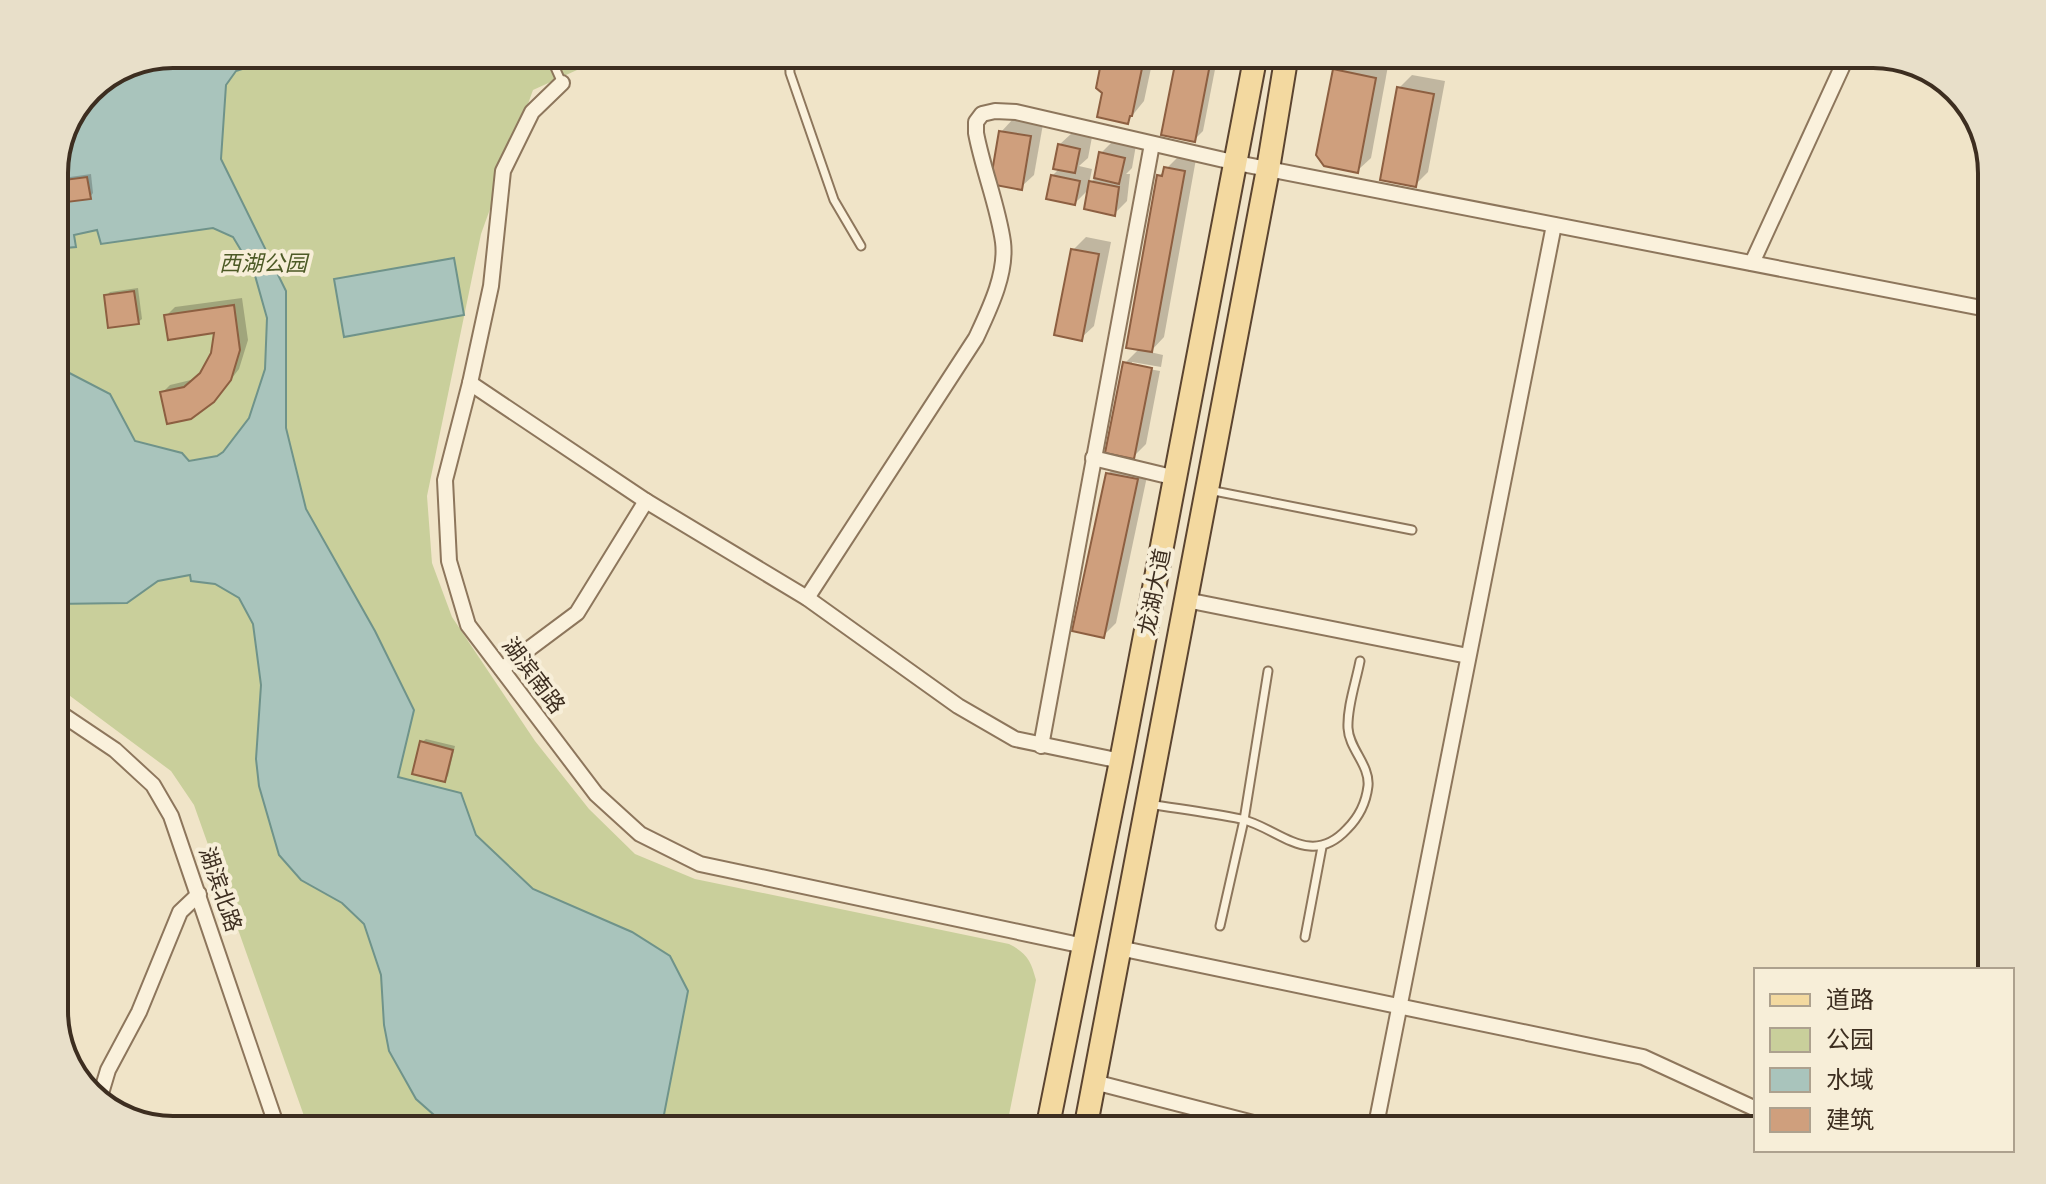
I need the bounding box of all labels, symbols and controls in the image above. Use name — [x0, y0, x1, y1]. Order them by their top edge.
park label: 西湖公园 — [219, 249, 310, 277]
street label: 龙湖大道 — [1132, 546, 1176, 638]
street label: 湖滨南路 — [496, 631, 572, 719]
street label: 湖滨北路 — [193, 843, 249, 935]
legend — [1754, 968, 2014, 1152]
text: 道路 — [1826, 984, 1874, 1015]
text: 公园 — [1826, 1024, 1874, 1055]
text: 水域 — [1826, 1064, 1874, 1095]
text: 建筑 — [1826, 1104, 1874, 1135]

